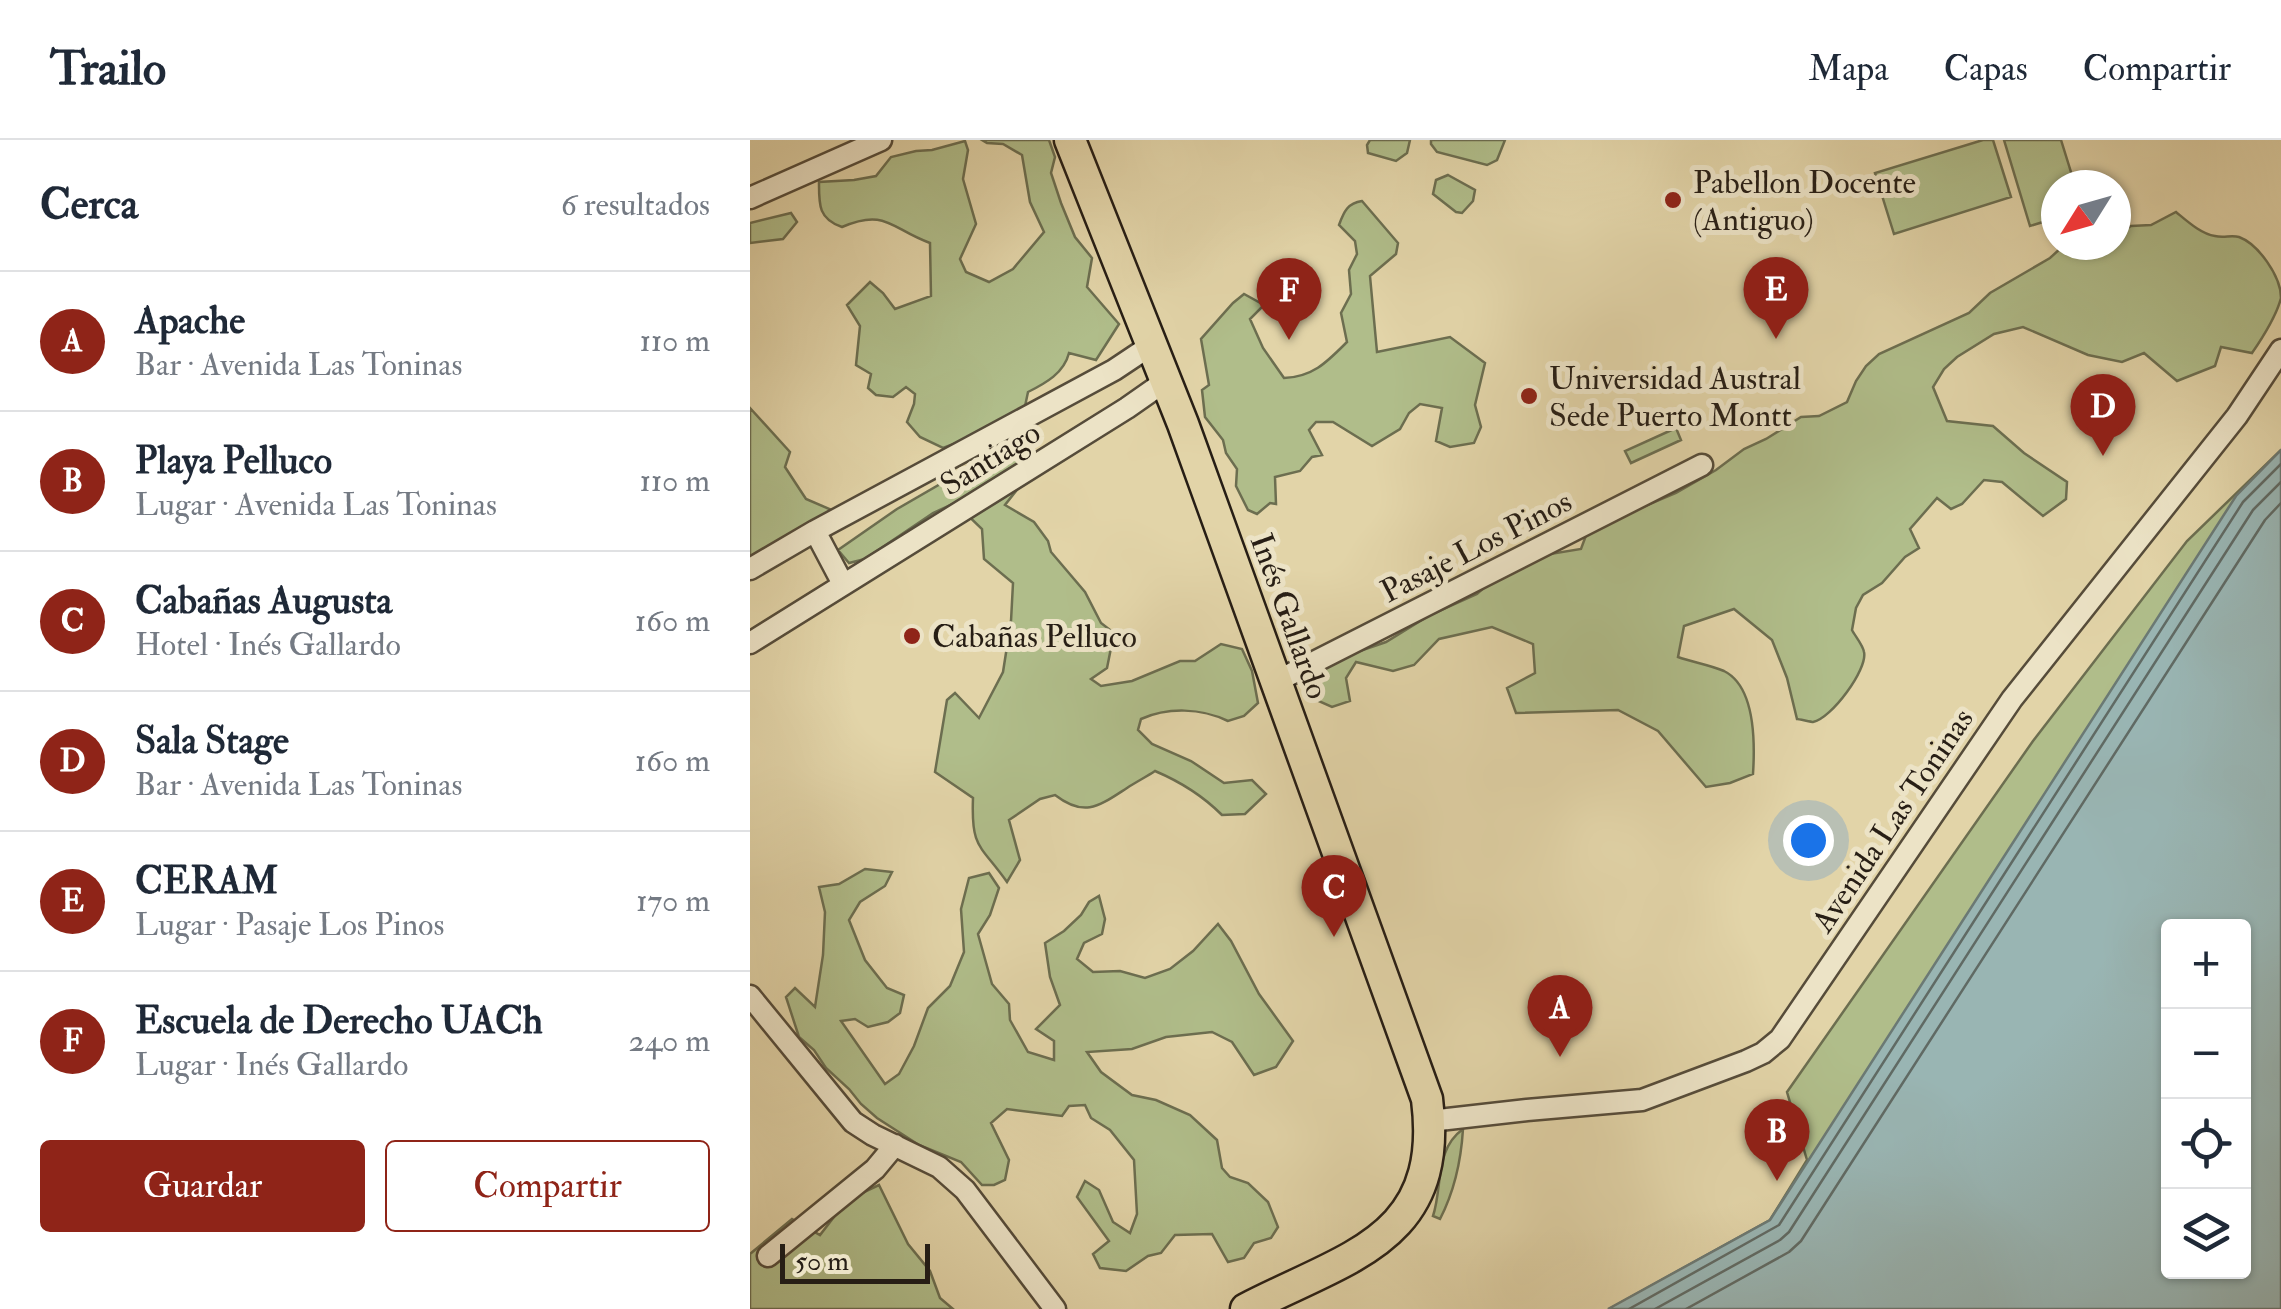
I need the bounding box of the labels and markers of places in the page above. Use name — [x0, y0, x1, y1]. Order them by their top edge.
place label: Pabellon Docente (Antiguo) — [1693, 163, 1916, 240]
marker: Pabellon Docente (Antiguo) — [1662, 189, 1684, 211]
pin: E — [1744, 256, 1808, 339]
pin: F — [1256, 258, 1322, 340]
place label: Universidad Austral Sede Puerto Montt — [1549, 359, 1801, 436]
pin: D — [2070, 374, 2136, 456]
marker: Universidad Austral Sede Puerto Montt — [1518, 385, 1540, 407]
place label: Cabañas Pelluco — [932, 617, 1137, 657]
marker: Cabañas Pelluco — [901, 625, 923, 647]
pin: C — [1302, 854, 1366, 937]
pin: A — [1528, 974, 1592, 1057]
pin: B — [1744, 1098, 1810, 1181]

